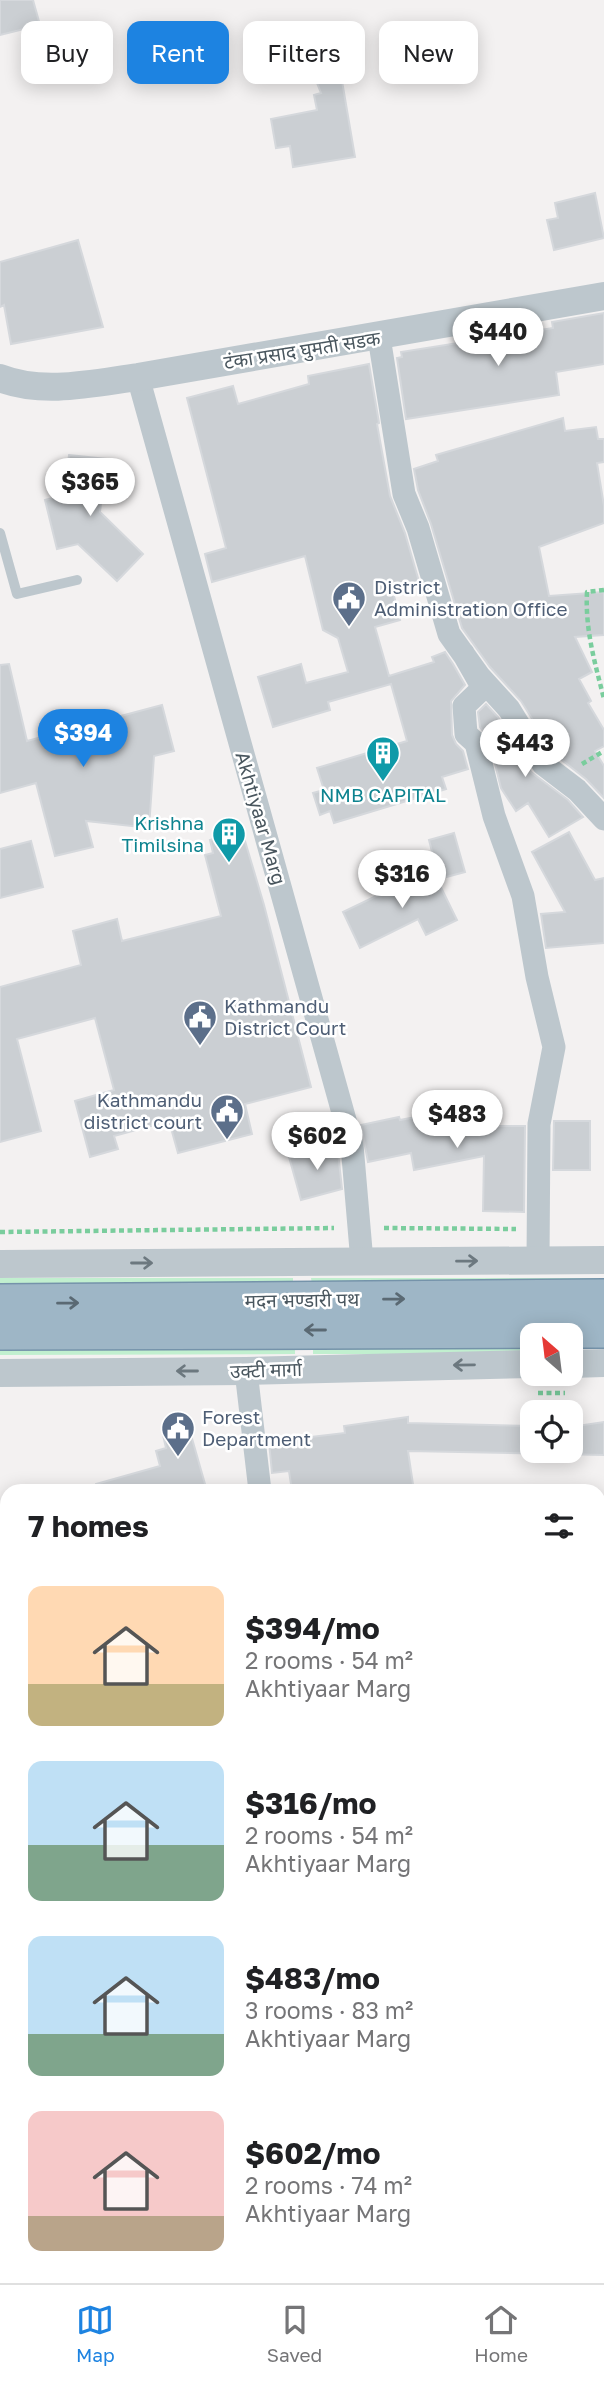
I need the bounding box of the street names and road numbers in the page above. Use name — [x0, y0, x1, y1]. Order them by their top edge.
street label: टंका प्रसाद घुमती सडक — [222, 326, 382, 375]
street label: Akhtiyaar Marg — [231, 749, 291, 887]
street label: मदन भण्डारी पथ — [245, 1287, 360, 1312]
street label: उक्टी मार्गा — [230, 1357, 303, 1382]

